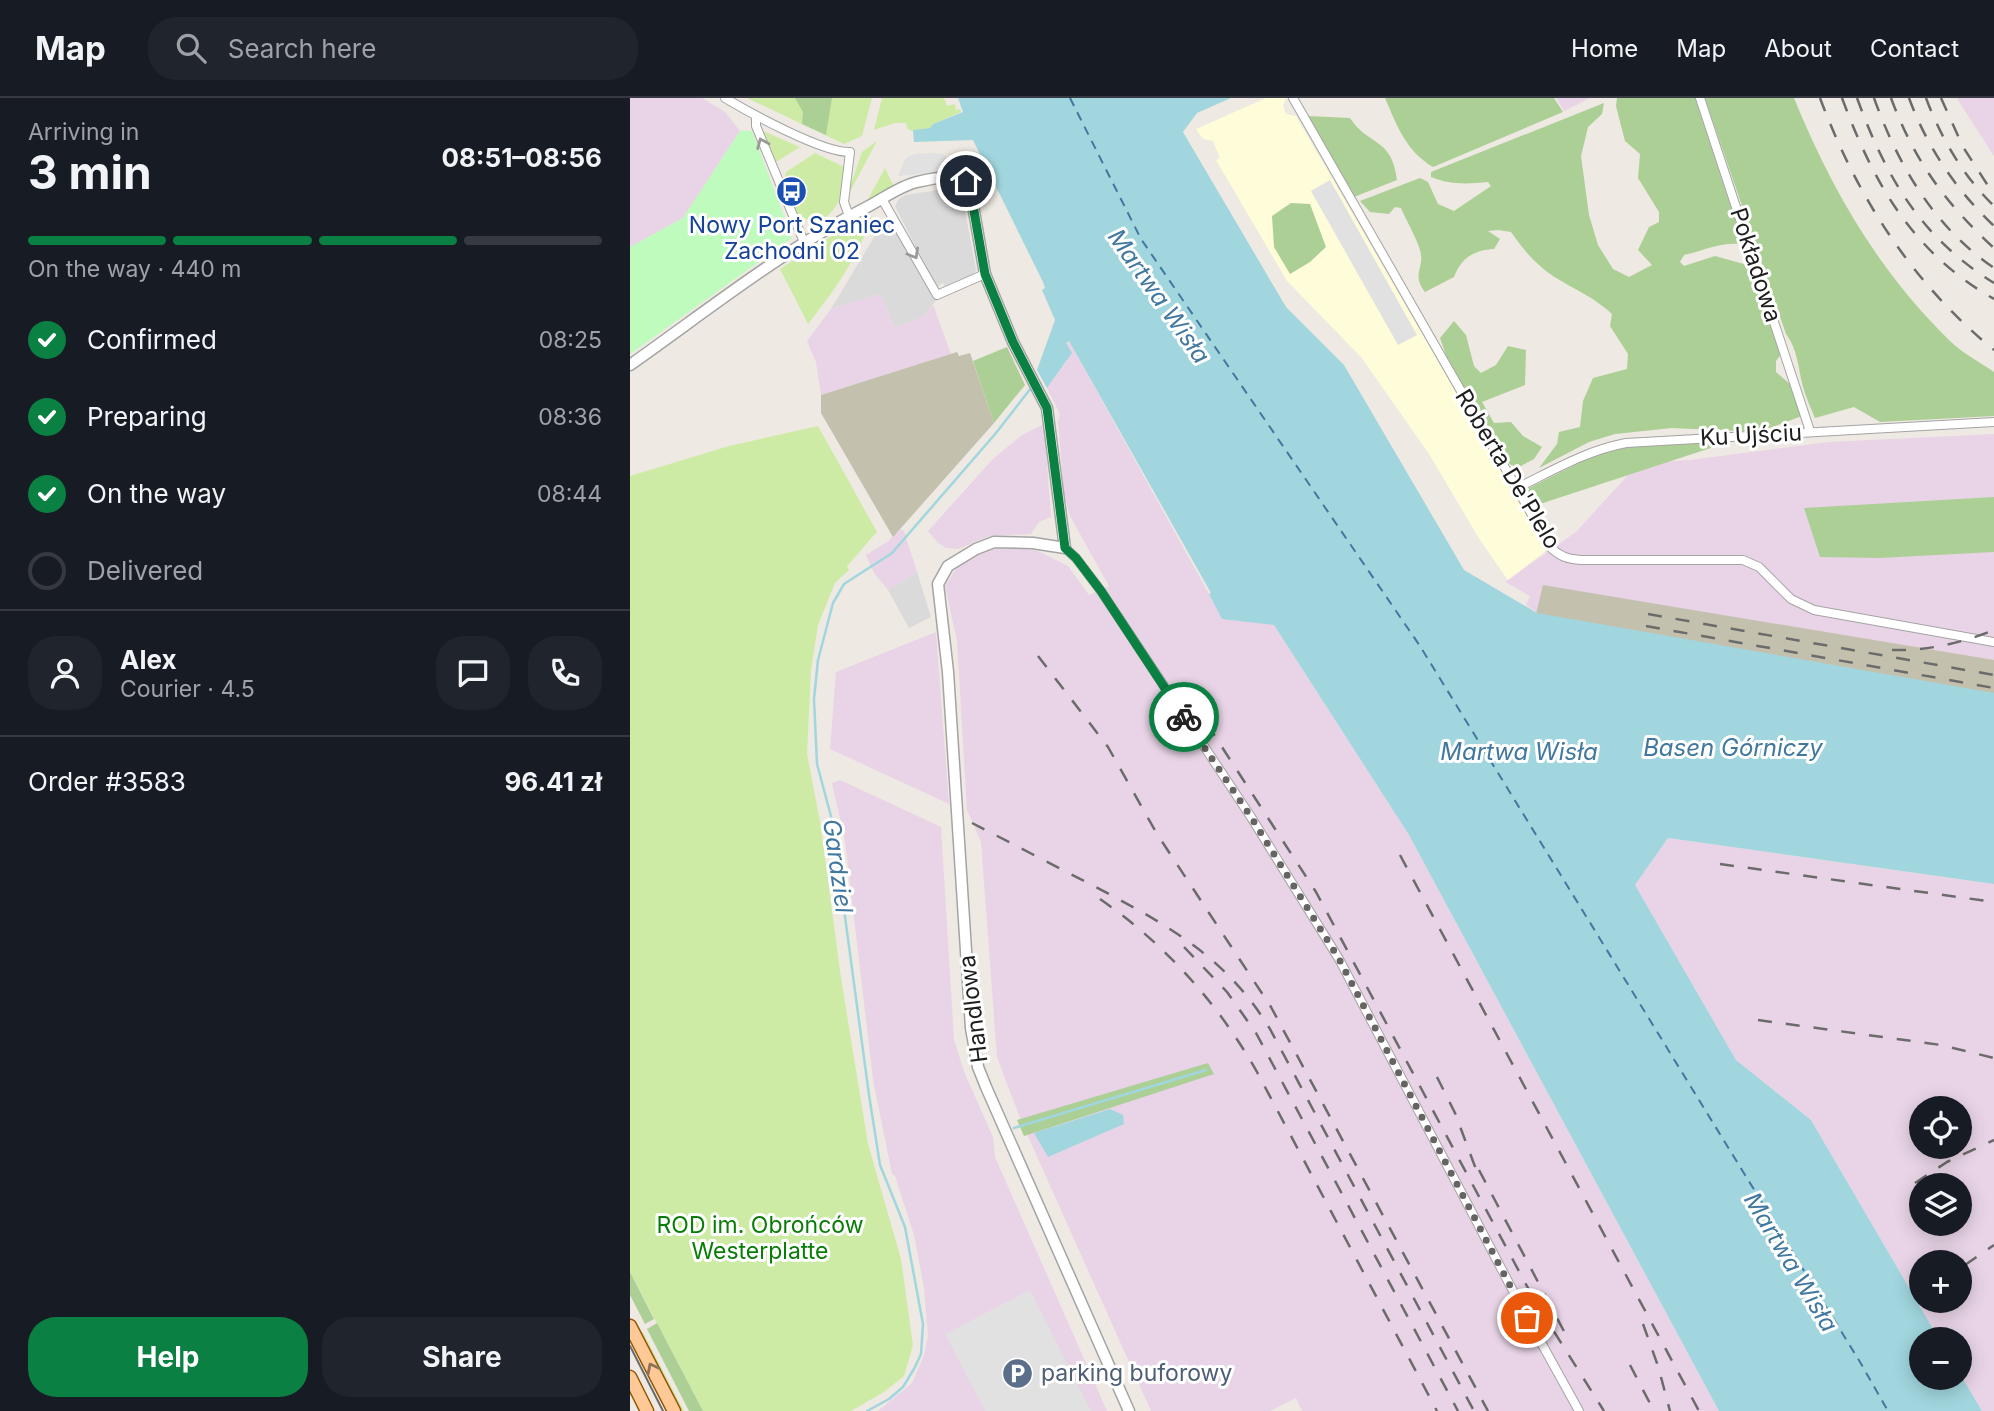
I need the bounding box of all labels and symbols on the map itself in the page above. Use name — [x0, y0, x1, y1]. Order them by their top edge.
one-way arrow — [757, 137, 771, 149]
pin — [936, 151, 996, 211]
bus stop icon: Nowy Port Szaniec Zachodni 02 — [775, 174, 809, 208]
street label: Pokładowa — [1724, 204, 1788, 326]
place label: Nowy Port Szaniec Zachodni 02 — [689, 211, 895, 265]
water label: Martwa Wisła — [1102, 223, 1216, 369]
one-way arrow — [906, 247, 919, 259]
street label: Roberta De'Plelo — [1449, 384, 1567, 554]
street label: Ku Ujściu — [1699, 418, 1803, 452]
courier — [1149, 682, 1219, 752]
water label: Basen Górniczy — [1643, 733, 1823, 762]
water label: Martwa Wisła — [1440, 737, 1598, 766]
water label: Gardziel — [817, 817, 859, 915]
street label: Handlowa — [953, 954, 993, 1064]
water label: Martwa Wisła — [1738, 1187, 1844, 1337]
park label: ROD im. Obrońców Westerplatte — [657, 1211, 864, 1265]
pin — [1497, 1288, 1557, 1348]
parking icon: parking buforowy — [1001, 1356, 1035, 1390]
place label: parking buforowy — [1041, 1359, 1232, 1387]
one-way arrow — [646, 1363, 660, 1376]

